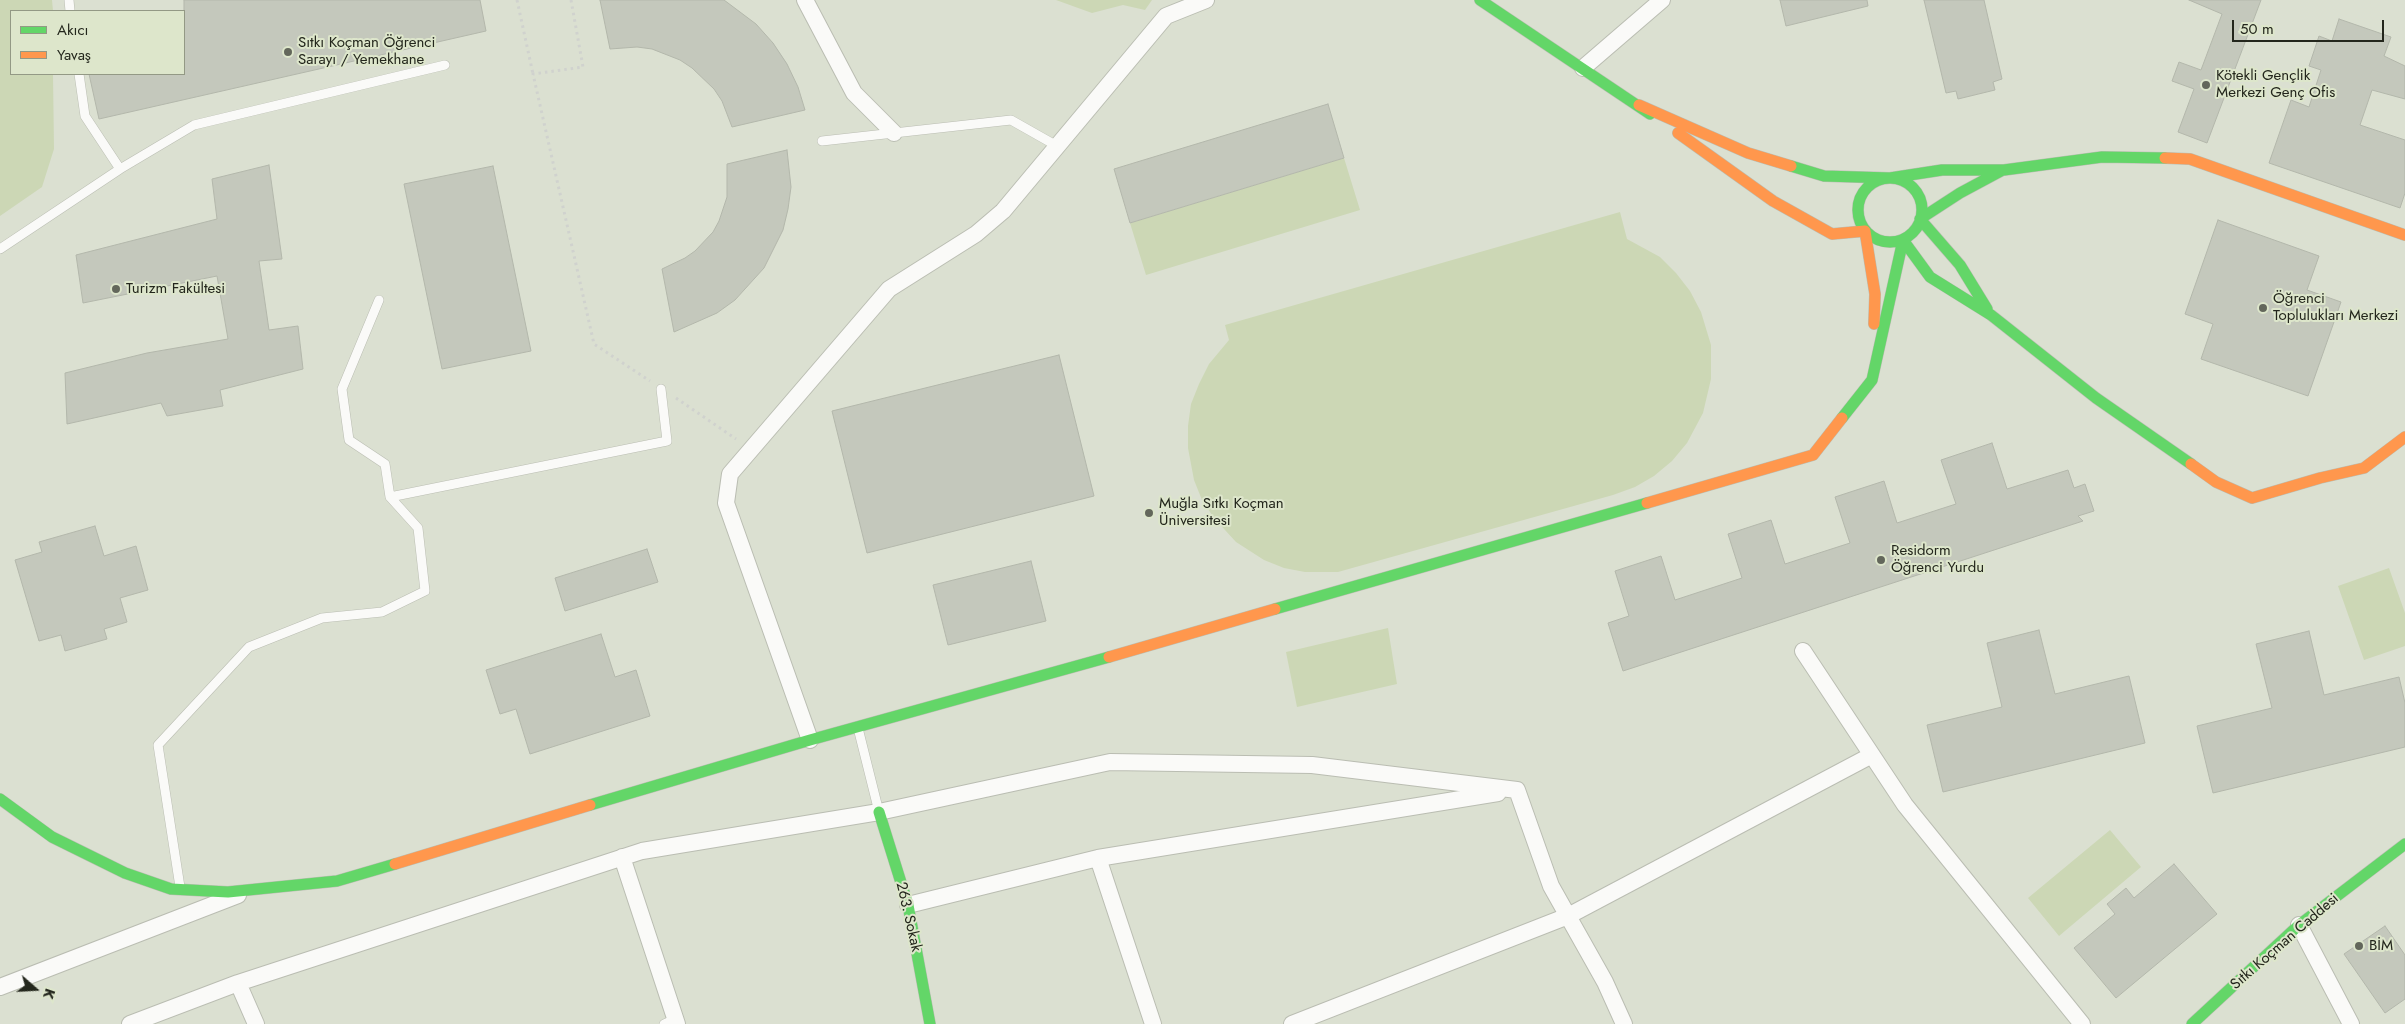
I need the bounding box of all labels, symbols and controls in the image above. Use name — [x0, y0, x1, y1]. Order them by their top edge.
legend — [10, 10, 185, 75]
scale bar — [2235, 10, 2388, 42]
text: 50 m — [2240, 18, 2274, 40]
text: Akıcı — [57, 19, 88, 41]
place label: Sıtkı Koçman Öğrenci Sarayı / Yemekhane — [298, 34, 435, 69]
text: Yavaş — [57, 44, 91, 66]
marker: Sıtkı Koçman Öğrenci Sarayı / Yemekhane — [282, 46, 294, 58]
place label: Kötekli Gençlik Merkezi Genç Ofis — [2216, 67, 2335, 102]
marker: Kötekli Gençlik Merkezi Genç Ofis — [2200, 79, 2212, 91]
place label: Turizm Fakültesi — [126, 280, 225, 298]
marker: Turizm Fakültesi — [110, 283, 122, 295]
place label: Öğrenci Toplulukları Merkezi — [2273, 290, 2398, 325]
marker: Öğrenci Toplulukları Merkezi — [2257, 302, 2269, 314]
place label: Muğla Sıtkı Koçman Üniversitesi — [1159, 495, 1284, 530]
marker: Muğla Sıtkı Koçman Üniversitesi — [1143, 507, 1155, 519]
place label: Residorm Öğrenci Yurdu — [1891, 542, 1984, 577]
marker: Residorm Öğrenci Yurdu — [1875, 554, 1887, 566]
street label: 263. Sokak — [891, 880, 925, 954]
street label: Sıtkı Koçman Caddesi — [2227, 890, 2343, 994]
place label: BİM — [2369, 937, 2393, 955]
marker: BİM — [2353, 940, 2365, 952]
north arrow — [10, 964, 60, 1014]
text: K — [38, 986, 60, 1002]

